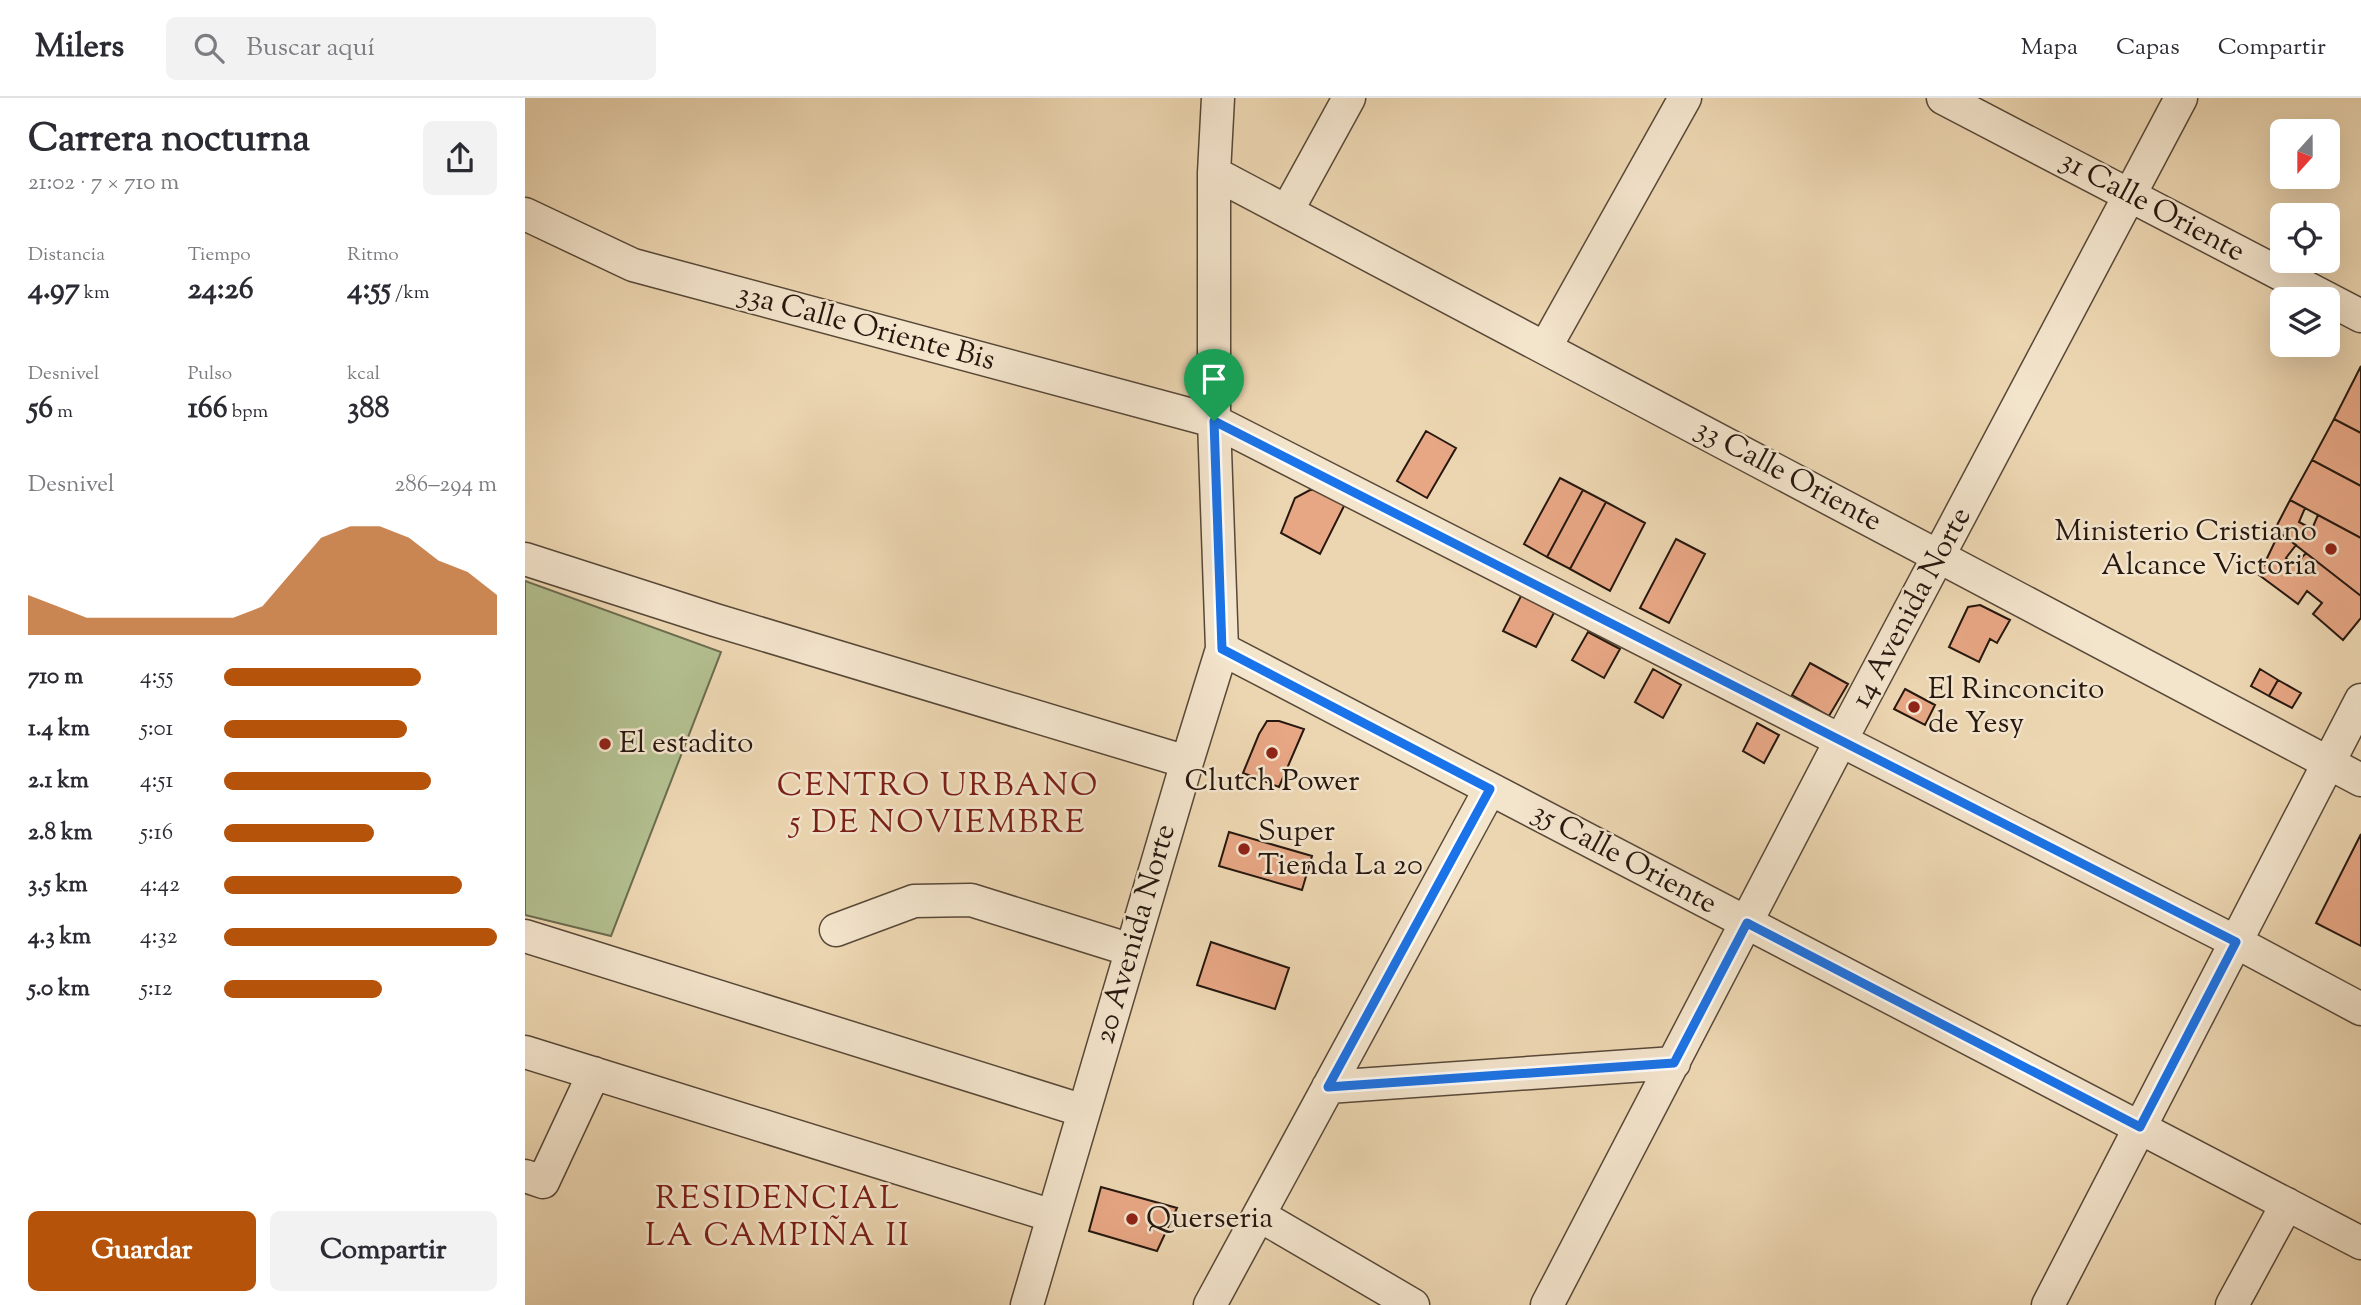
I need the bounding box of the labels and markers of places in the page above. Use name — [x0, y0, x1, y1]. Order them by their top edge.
pin — [1184, 349, 1244, 421]
place label: Ministerio Cristiano Alcance Victoria — [2054, 511, 2317, 588]
marker: Ministerio Cristiano Alcance Victoria — [2323, 541, 2339, 557]
place label: El Rinconcito de Yesy — [1928, 669, 2104, 746]
marker: El Rinconcito de Yesy — [1906, 699, 1922, 715]
place label: El estadito — [619, 723, 753, 766]
marker: El estadito — [597, 736, 613, 752]
marker: Clutch Power — [1264, 745, 1280, 761]
place label: Clutch Power — [1184, 761, 1360, 804]
place label: Super Tienda La 20 — [1258, 811, 1423, 888]
marker: Super Tienda La 20 — [1236, 841, 1252, 857]
place label: Querseria — [1146, 1198, 1273, 1241]
marker: Querseria — [1124, 1211, 1140, 1227]

